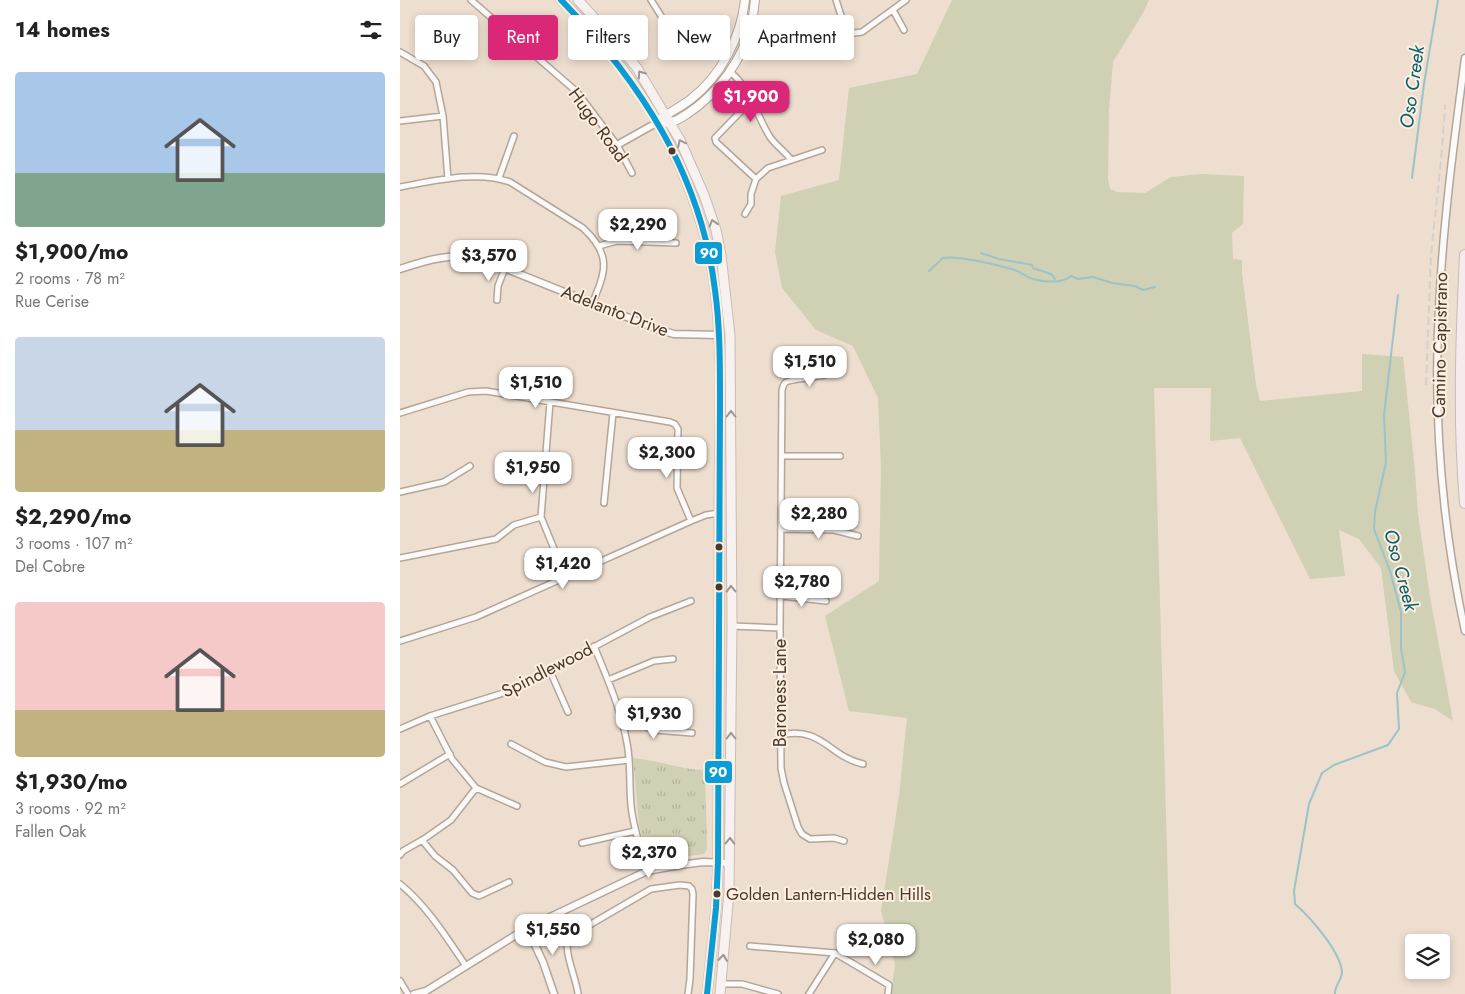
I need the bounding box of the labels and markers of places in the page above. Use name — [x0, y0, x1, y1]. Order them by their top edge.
pin: $1,900 — [710, 80, 792, 123]
unlabelled marker — [667, 146, 677, 156]
pin: $2,290 — [597, 208, 679, 251]
pin: $3,570 — [448, 240, 530, 282]
pin: $1,510 — [769, 346, 851, 388]
pin: $1,510 — [495, 366, 577, 409]
pin: $2,300 — [626, 436, 708, 479]
pin: $1,950 — [492, 452, 574, 494]
pin: $2,280 — [778, 498, 860, 540]
unlabelled marker — [714, 542, 724, 552]
pin: $1,420 — [522, 548, 604, 590]
pin: $2,780 — [761, 566, 843, 608]
unlabelled marker — [714, 582, 724, 592]
pin: $1,930 — [613, 698, 695, 740]
pin: $2,370 — [608, 836, 690, 879]
place label: Golden Lantern-Hidden Hills — [726, 882, 931, 906]
marker: Golden Lantern-Hidden Hills — [712, 889, 722, 899]
pin: $1,550 — [512, 914, 594, 956]
pin: $2,080 — [835, 924, 917, 966]

